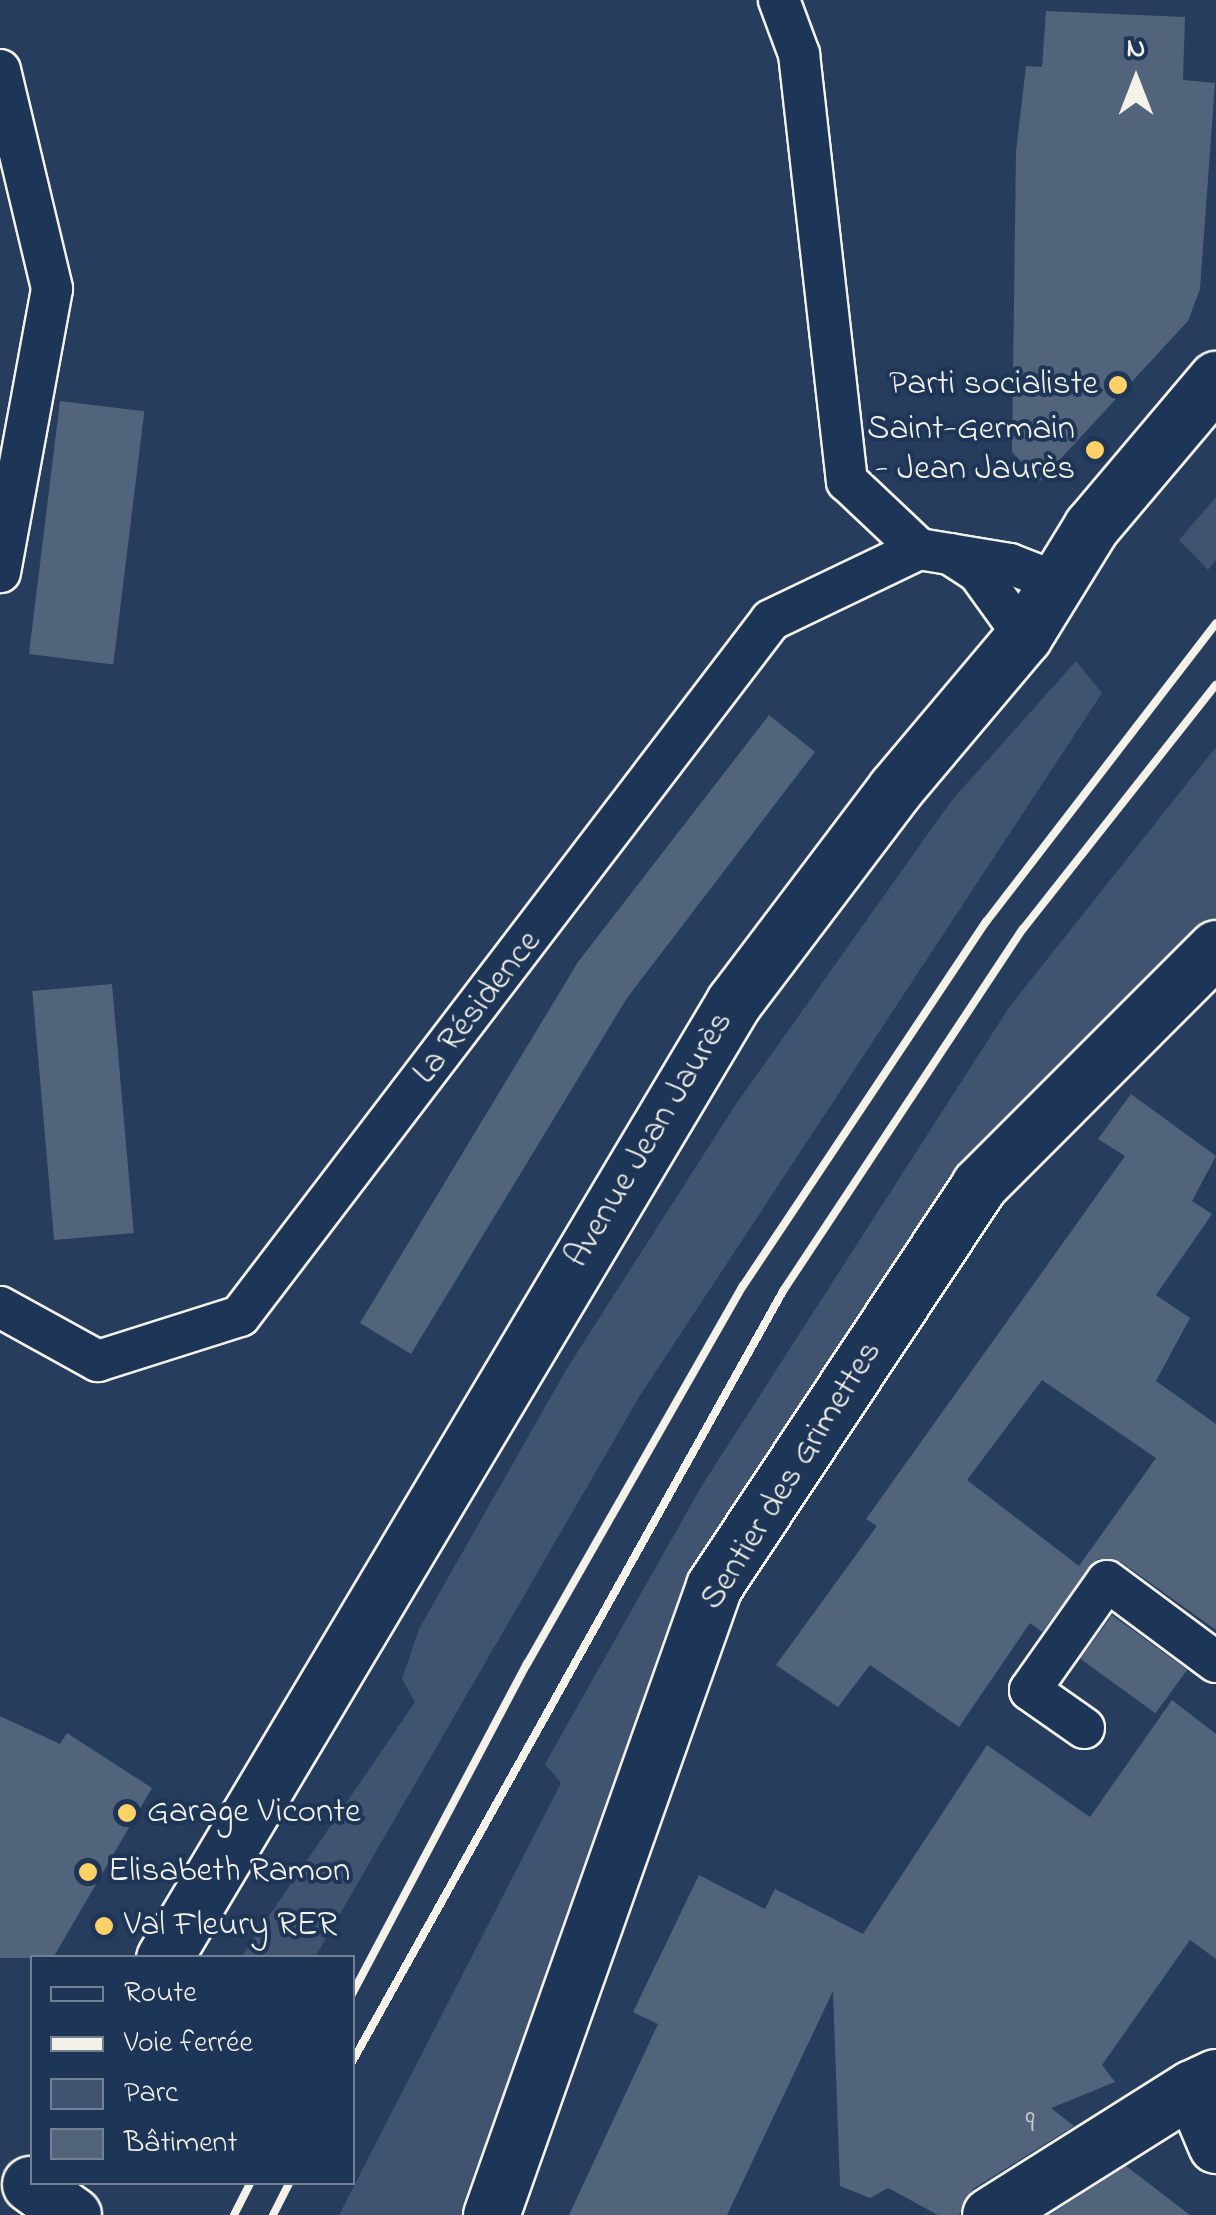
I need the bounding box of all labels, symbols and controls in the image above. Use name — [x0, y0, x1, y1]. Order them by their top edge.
text: N — [1127, 29, 1145, 70]
north arrow — [1086, 30, 1186, 130]
place label: Parti socialiste — [889, 364, 1098, 406]
marker: Parti socialiste — [1107, 374, 1129, 396]
place label: Saint-Germain - Jean Jaurès — [867, 409, 1075, 491]
marker: Saint-Germain - Jean Jaurès — [1084, 439, 1106, 461]
street label: La Résidence — [405, 923, 551, 1093]
street label: Avenue Jean Jaurès — [557, 1004, 743, 1276]
street label: Sentier des Grimettes — [692, 1334, 892, 1618]
place label: Garage Viconte — [147, 1792, 361, 1834]
marker: Garage Viconte — [116, 1802, 138, 1824]
place label: Elisabeth Ramon — [108, 1851, 350, 1893]
marker: Elisabeth Ramon — [77, 1861, 99, 1883]
place label: Val Fleury RER — [124, 1905, 337, 1947]
marker: Val Fleury RER — [93, 1915, 115, 1937]
legend — [30, 1955, 355, 2185]
text: Route — [124, 1972, 197, 2016]
text: Voie ferrée — [124, 2022, 253, 2066]
text: Parc — [124, 2072, 178, 2116]
house number: 9 — [1025, 2106, 1035, 2142]
text: Bâtiment — [124, 2122, 237, 2166]

